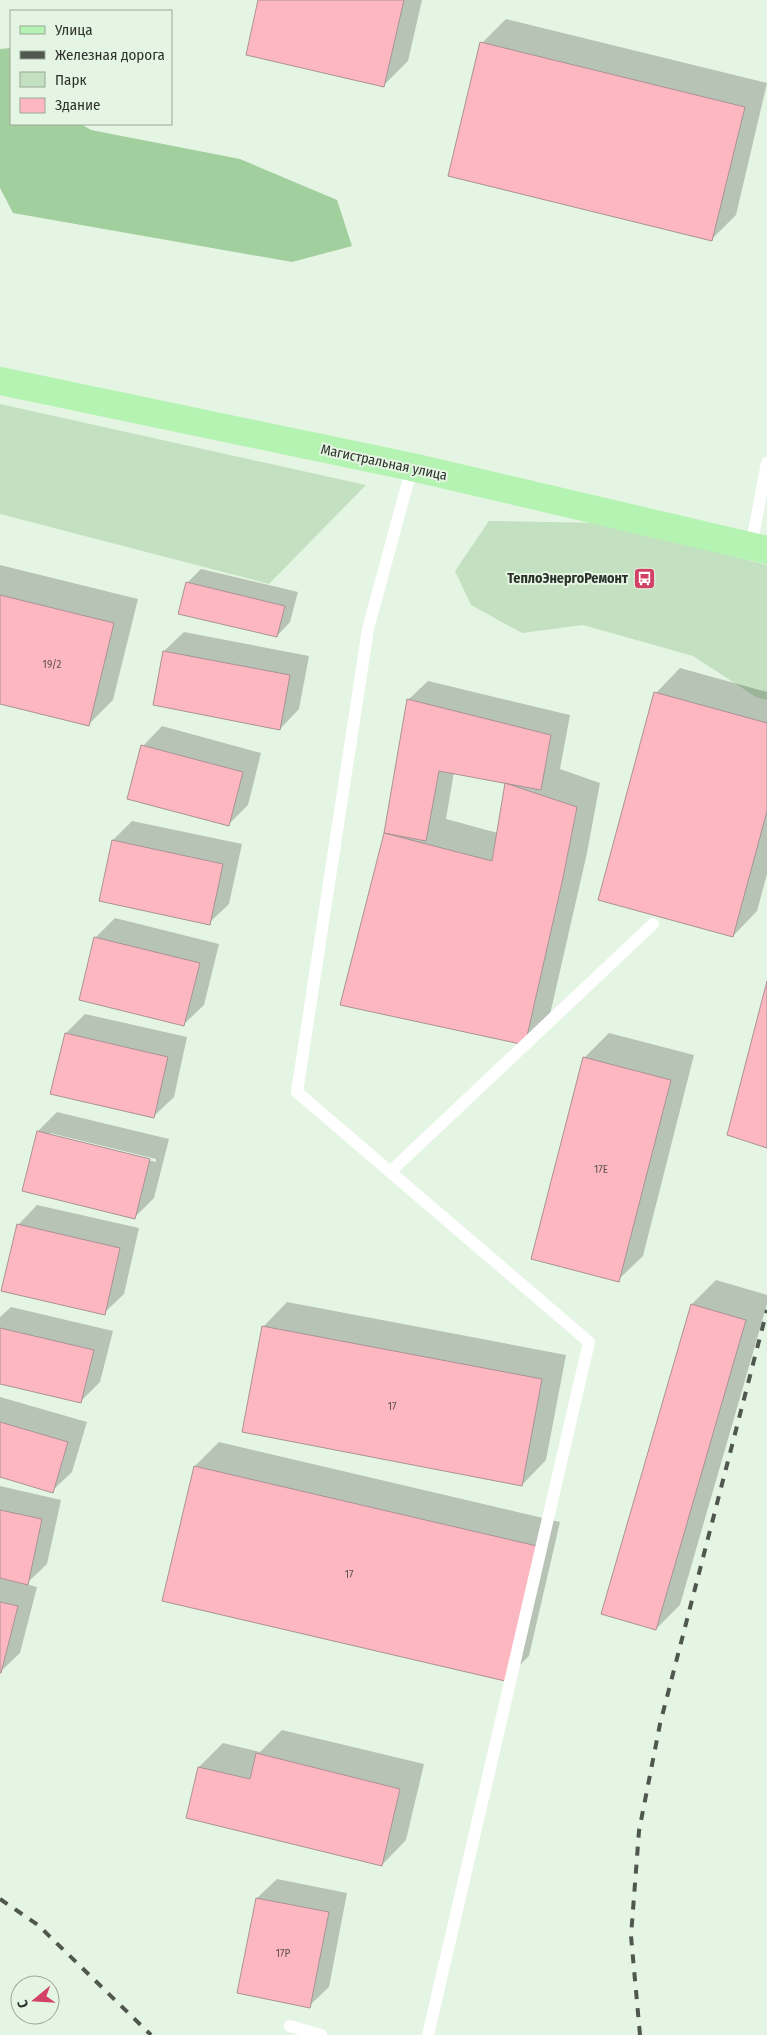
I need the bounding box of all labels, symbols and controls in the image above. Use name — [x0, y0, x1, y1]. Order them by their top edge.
legend — [10, 10, 172, 125]
text: Улица — [54, 21, 93, 39]
text: Железная дорога — [55, 46, 165, 64]
text: Парк — [55, 71, 86, 89]
text: Здание — [55, 96, 101, 114]
street label: Магистральная улица — [319, 441, 449, 484]
bus stop icon: ТеплоЭнергоРемонт — [632, 566, 656, 590]
place label: ТеплоЭнергоРемонт — [507, 570, 629, 587]
house number: 19/2 — [43, 658, 62, 671]
house number: 17Е — [594, 1163, 608, 1176]
house number: 17 — [388, 1400, 397, 1413]
house number: 17 — [345, 1568, 354, 1581]
house number: 17Р — [276, 1947, 290, 1960]
north arrow — [10, 1975, 60, 2025]
text: С — [14, 1997, 32, 2010]

